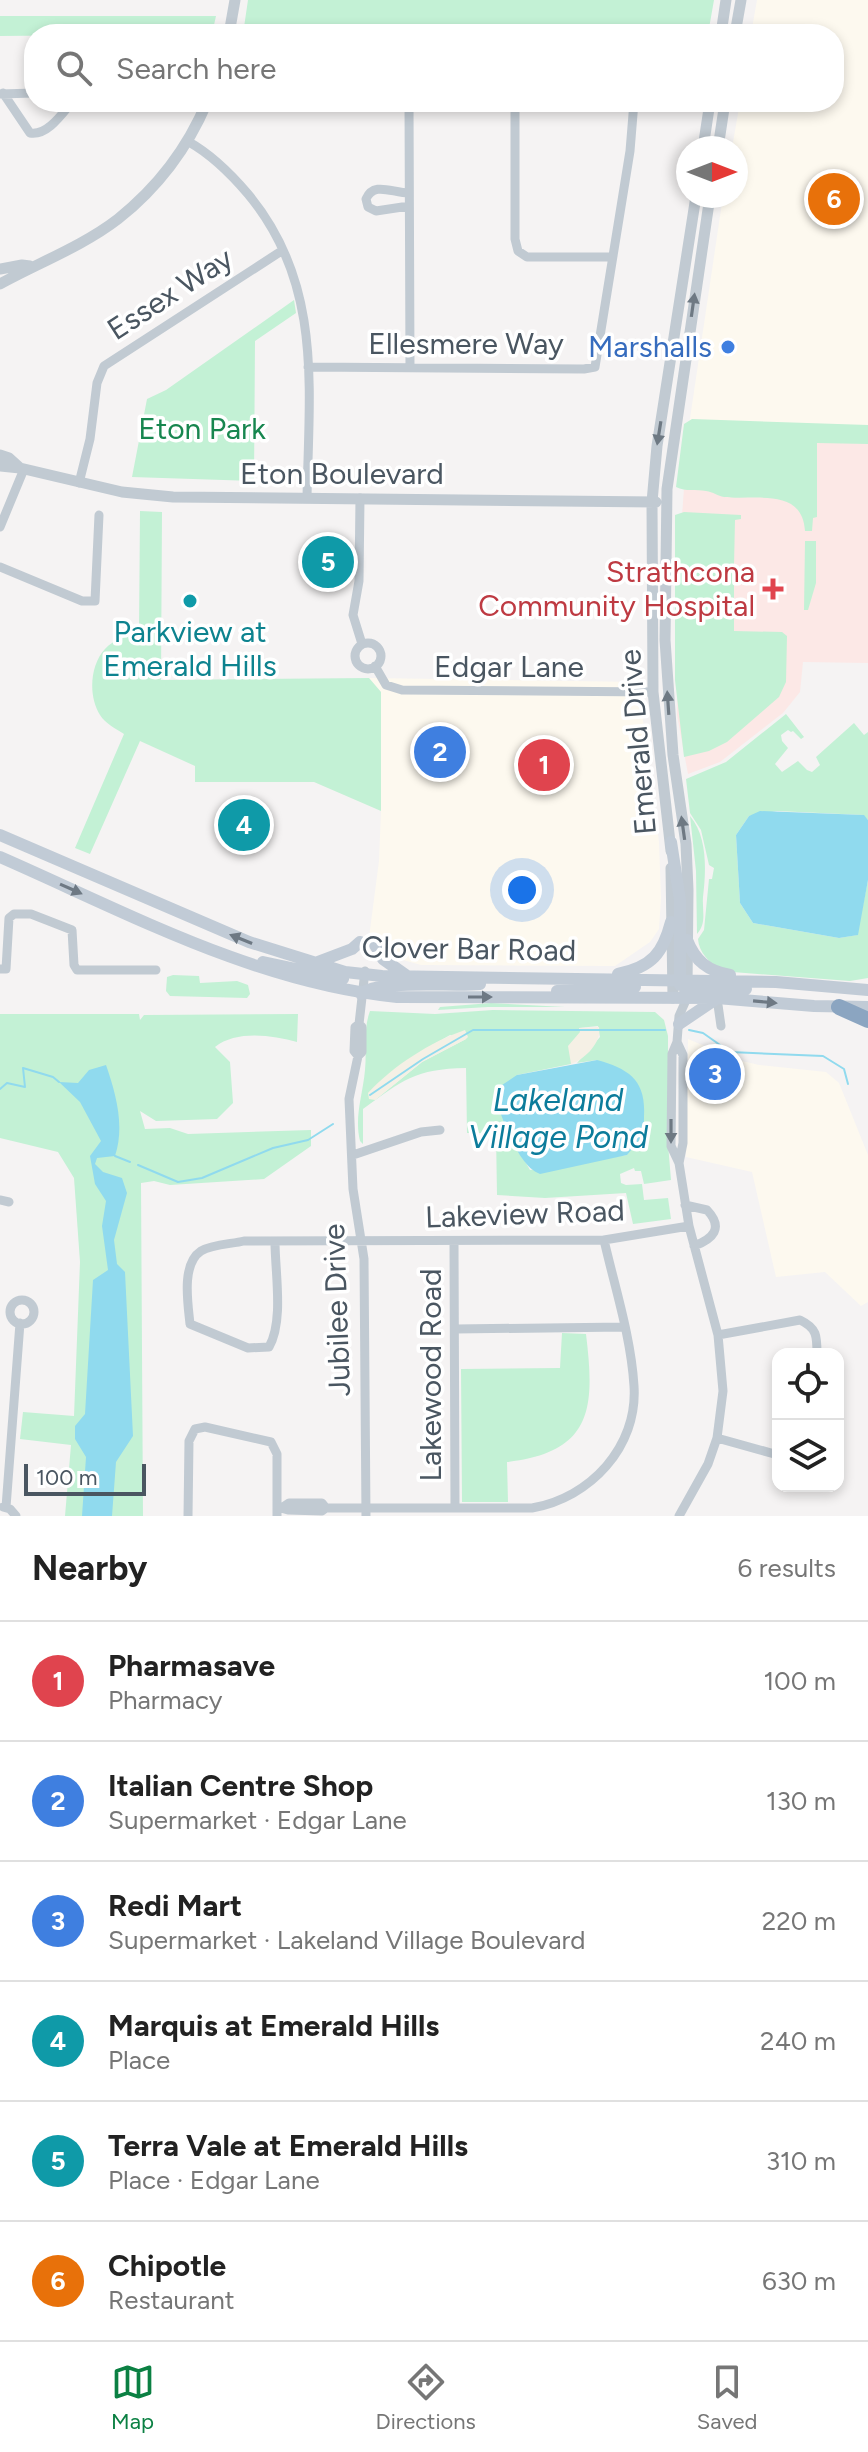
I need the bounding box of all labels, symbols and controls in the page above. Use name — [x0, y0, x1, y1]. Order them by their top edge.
search box — [24, 24, 844, 112]
icon: search — [52, 46, 96, 90]
text: Search here — [116, 50, 276, 87]
north arrow — [676, 136, 748, 208]
pin: 6 — [808, 169, 860, 229]
street label: Essex Way — [100, 239, 240, 348]
one-way arrow — [687, 292, 700, 317]
street label: Ellesmere Way — [368, 325, 564, 362]
place label: Marshalls — [588, 328, 712, 365]
marker: Marshalls — [719, 338, 737, 356]
park label: Eton Park — [138, 410, 266, 447]
one-way arrow — [652, 421, 665, 446]
street label: Eton Boulevard — [240, 455, 444, 492]
pin: 5 — [302, 532, 354, 592]
place label: Strathcona Community Hospital — [478, 553, 755, 624]
marker: Strathcona Community Hospital — [762, 578, 784, 600]
marker: Parkview at Emerald Hills — [181, 592, 199, 610]
place label: Parkview at Emerald Hills — [103, 613, 277, 684]
street label: Edgar Lane — [434, 648, 584, 685]
street label: Emerald Drive — [611, 648, 664, 836]
one-way arrow — [662, 690, 675, 715]
pin: 2 — [414, 722, 466, 782]
pin: 1 — [518, 735, 570, 795]
pin: 4 — [218, 795, 270, 855]
one-way arrow — [676, 815, 689, 840]
your location — [502, 870, 542, 910]
one-way arrow — [60, 882, 83, 895]
street label: Clover Bar Road — [361, 928, 577, 969]
one-way arrow — [229, 932, 253, 945]
one-way arrow — [468, 991, 493, 1003]
one-way arrow — [753, 996, 778, 1009]
pin: 3 — [689, 1044, 741, 1104]
water label: Lakeland Village Pond — [468, 1081, 648, 1156]
one-way arrow — [665, 1119, 677, 1144]
street label: Lakeview Road — [425, 1192, 625, 1235]
street label: Jubilee Drive — [315, 1223, 358, 1397]
street label: Lakewood Road — [412, 1268, 449, 1482]
map controls — [772, 1348, 844, 1492]
button: locate — [772, 1348, 844, 1420]
button: layers — [772, 1420, 844, 1492]
scale bar — [24, 1460, 146, 1496]
text: 100 m — [36, 1464, 97, 1491]
text: Nearby — [32, 1548, 147, 1589]
text: 6 results — [738, 1552, 836, 1584]
text: Pharmasave — [108, 1647, 275, 1684]
text: 1 — [53, 1665, 63, 1697]
text: 100 m — [763, 1665, 836, 1697]
text: Pharmacy — [108, 1684, 222, 1716]
text: Italian Centre Shop — [108, 1767, 373, 1804]
text: 2 — [50, 1785, 66, 1817]
text: 130 m — [766, 1785, 836, 1817]
text: Supermarket · Edgar Lane — [108, 1804, 407, 1836]
text: Redi Mart — [108, 1887, 242, 1924]
text: 3 — [51, 1905, 65, 1937]
text: 220 m — [762, 1905, 836, 1937]
text: Supermarket · Lakeland Village Boulevard — [108, 1924, 585, 1956]
text: Marquis at Emerald Hills — [108, 2007, 439, 2044]
text: 4 — [50, 2025, 66, 2057]
text: 240 m — [760, 2025, 836, 2057]
text: Place — [108, 2044, 170, 2076]
text: Terra Vale at Emerald Hills — [108, 2127, 468, 2164]
text: 5 — [50, 2145, 66, 2177]
text: 310 m — [766, 2145, 836, 2177]
text: Place · Edgar Lane — [108, 2164, 320, 2196]
text: Chipotle — [108, 2247, 226, 2284]
text: 6 — [50, 2265, 66, 2297]
text: 630 m — [762, 2265, 836, 2297]
text: Restaurant — [108, 2284, 235, 2316]
tab: Map — [111, 2360, 155, 2435]
tab: Directions — [376, 2360, 476, 2435]
tab: Saved — [697, 2360, 757, 2435]

